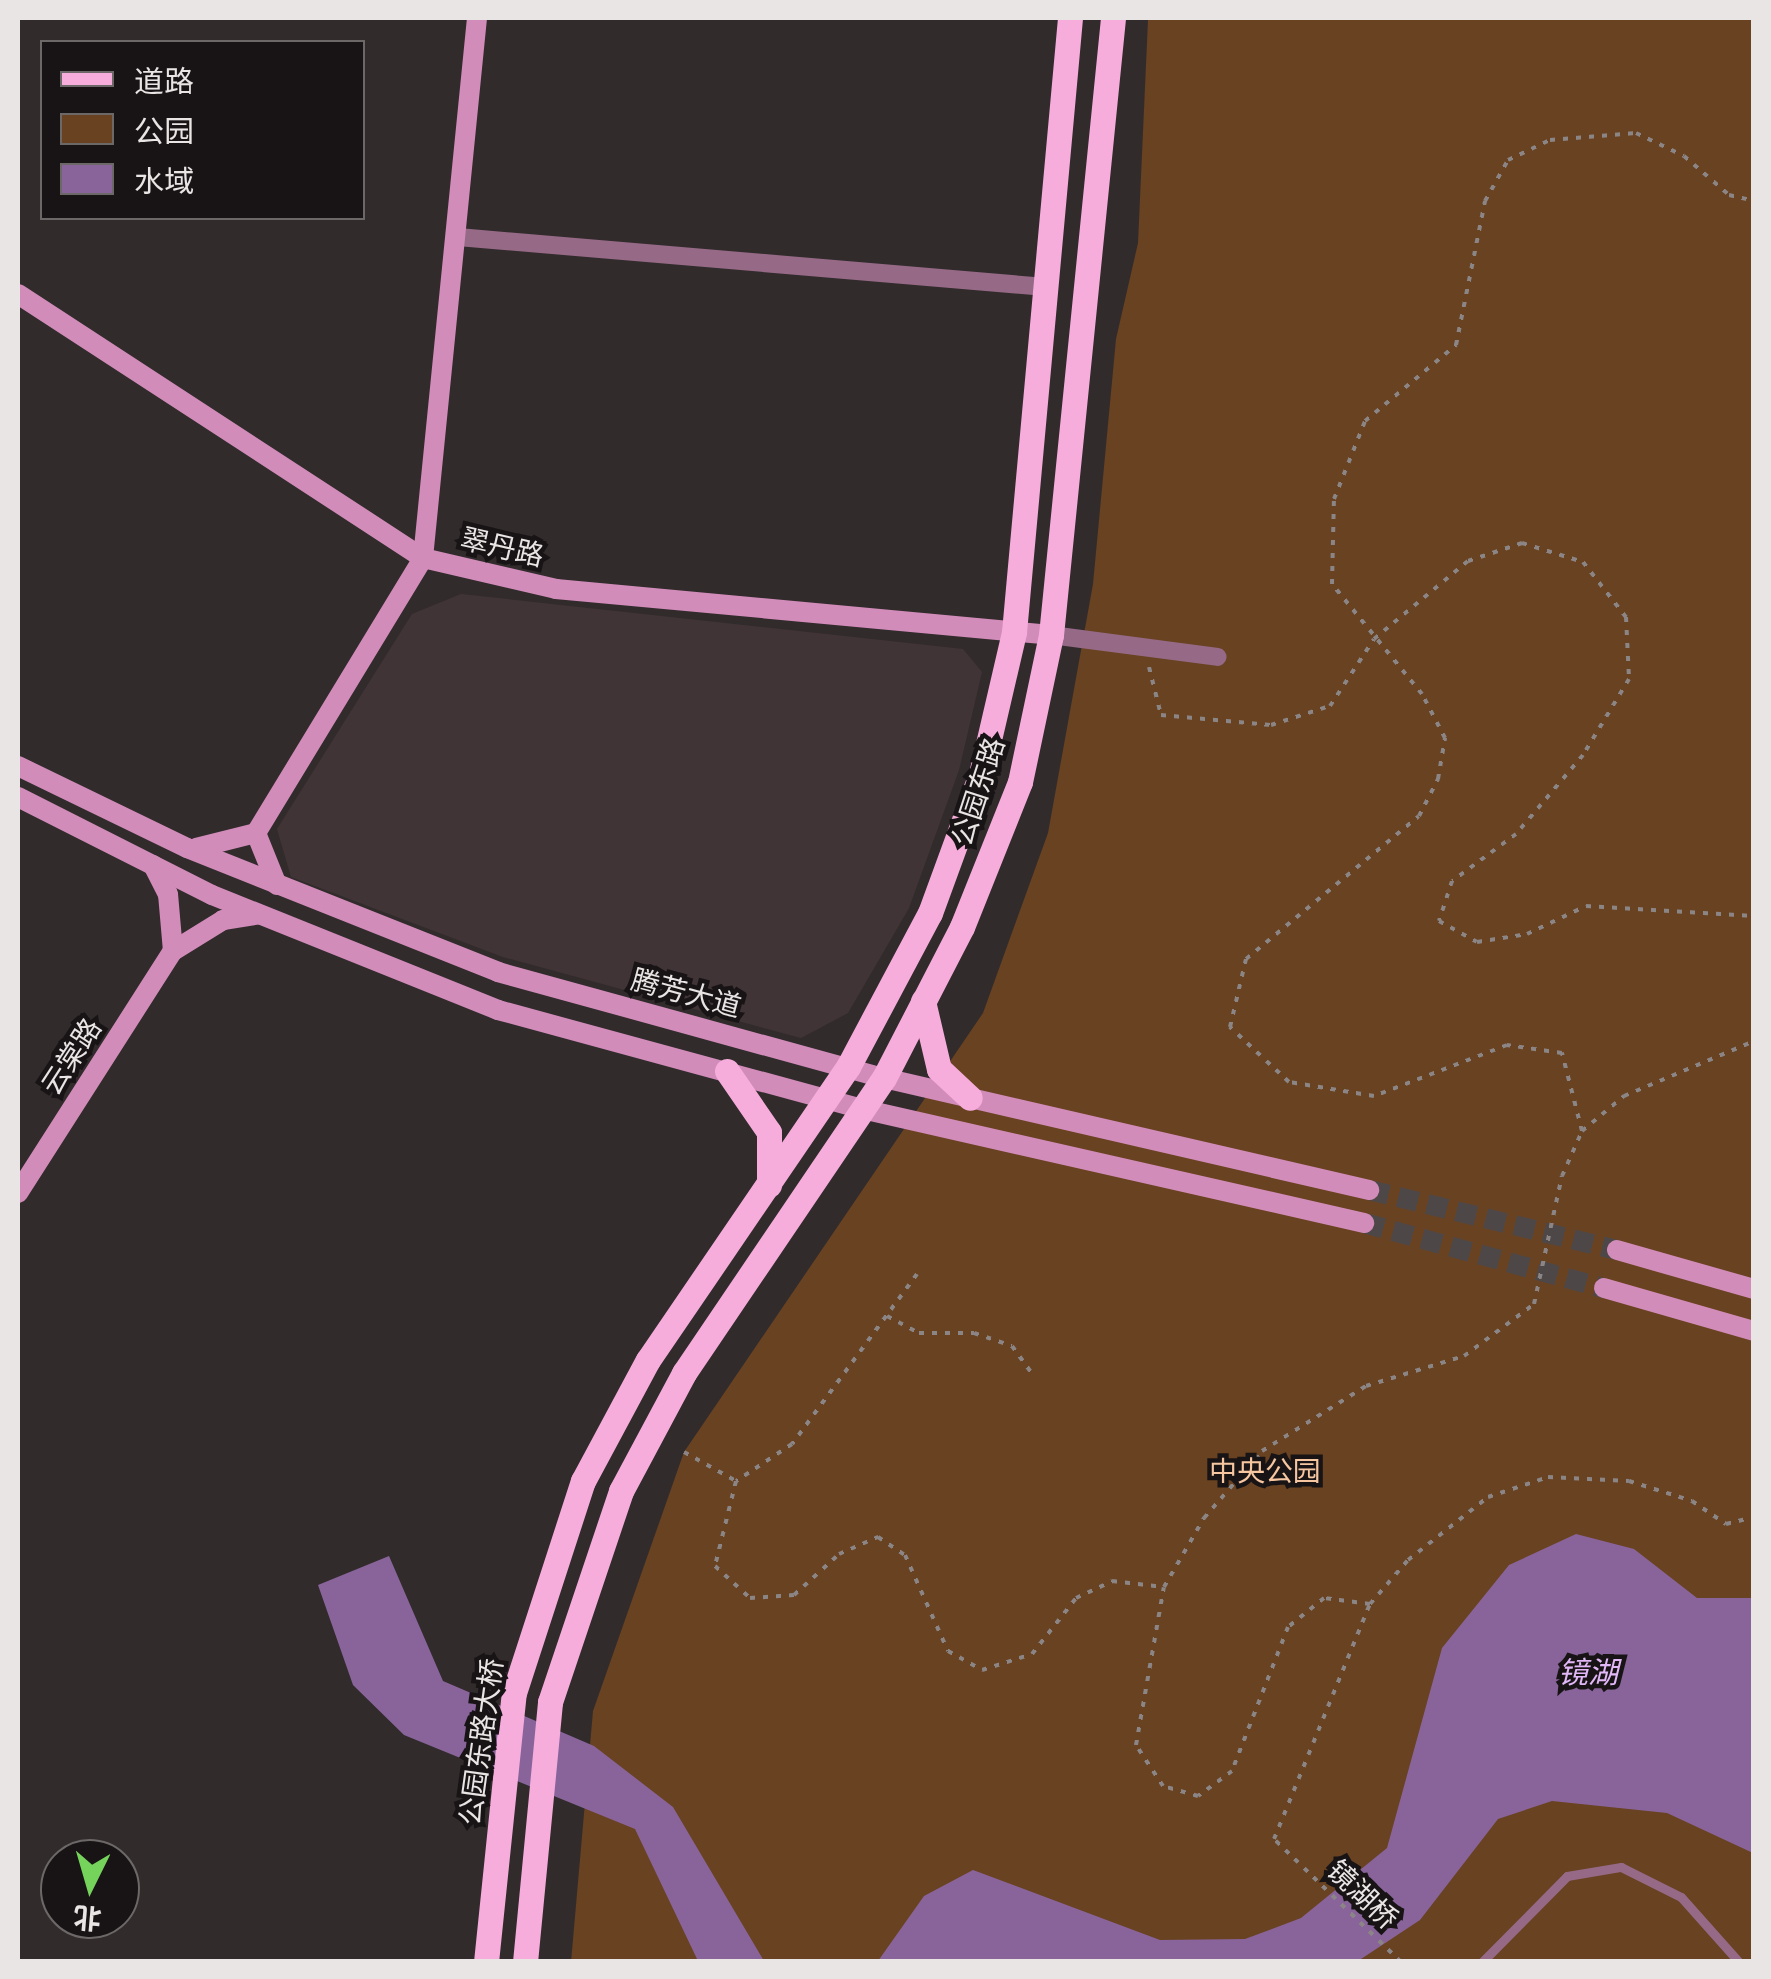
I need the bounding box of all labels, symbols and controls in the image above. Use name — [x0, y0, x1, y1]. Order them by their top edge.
legend — [40, 40, 365, 220]
text: 道路 — [134, 64, 194, 101]
text: 公园 — [134, 114, 194, 151]
text: 水域 — [134, 164, 194, 201]
street label: 翠丹路 — [457, 522, 547, 574]
street label: 公园东路 — [946, 734, 1012, 850]
street label: 腾芳大道 — [628, 963, 744, 1025]
street label: 云棠路 — [35, 1013, 109, 1101]
park label: 中央公园 — [1209, 1455, 1321, 1489]
street label: 公园东路大桥 — [454, 1656, 510, 1828]
water label: 镜湖 — [1558, 1656, 1618, 1692]
north arrow — [40, 1839, 140, 1939]
street label: 镜湖桥 — [1320, 1854, 1404, 1936]
text: 北 — [72, 1899, 103, 1935]

